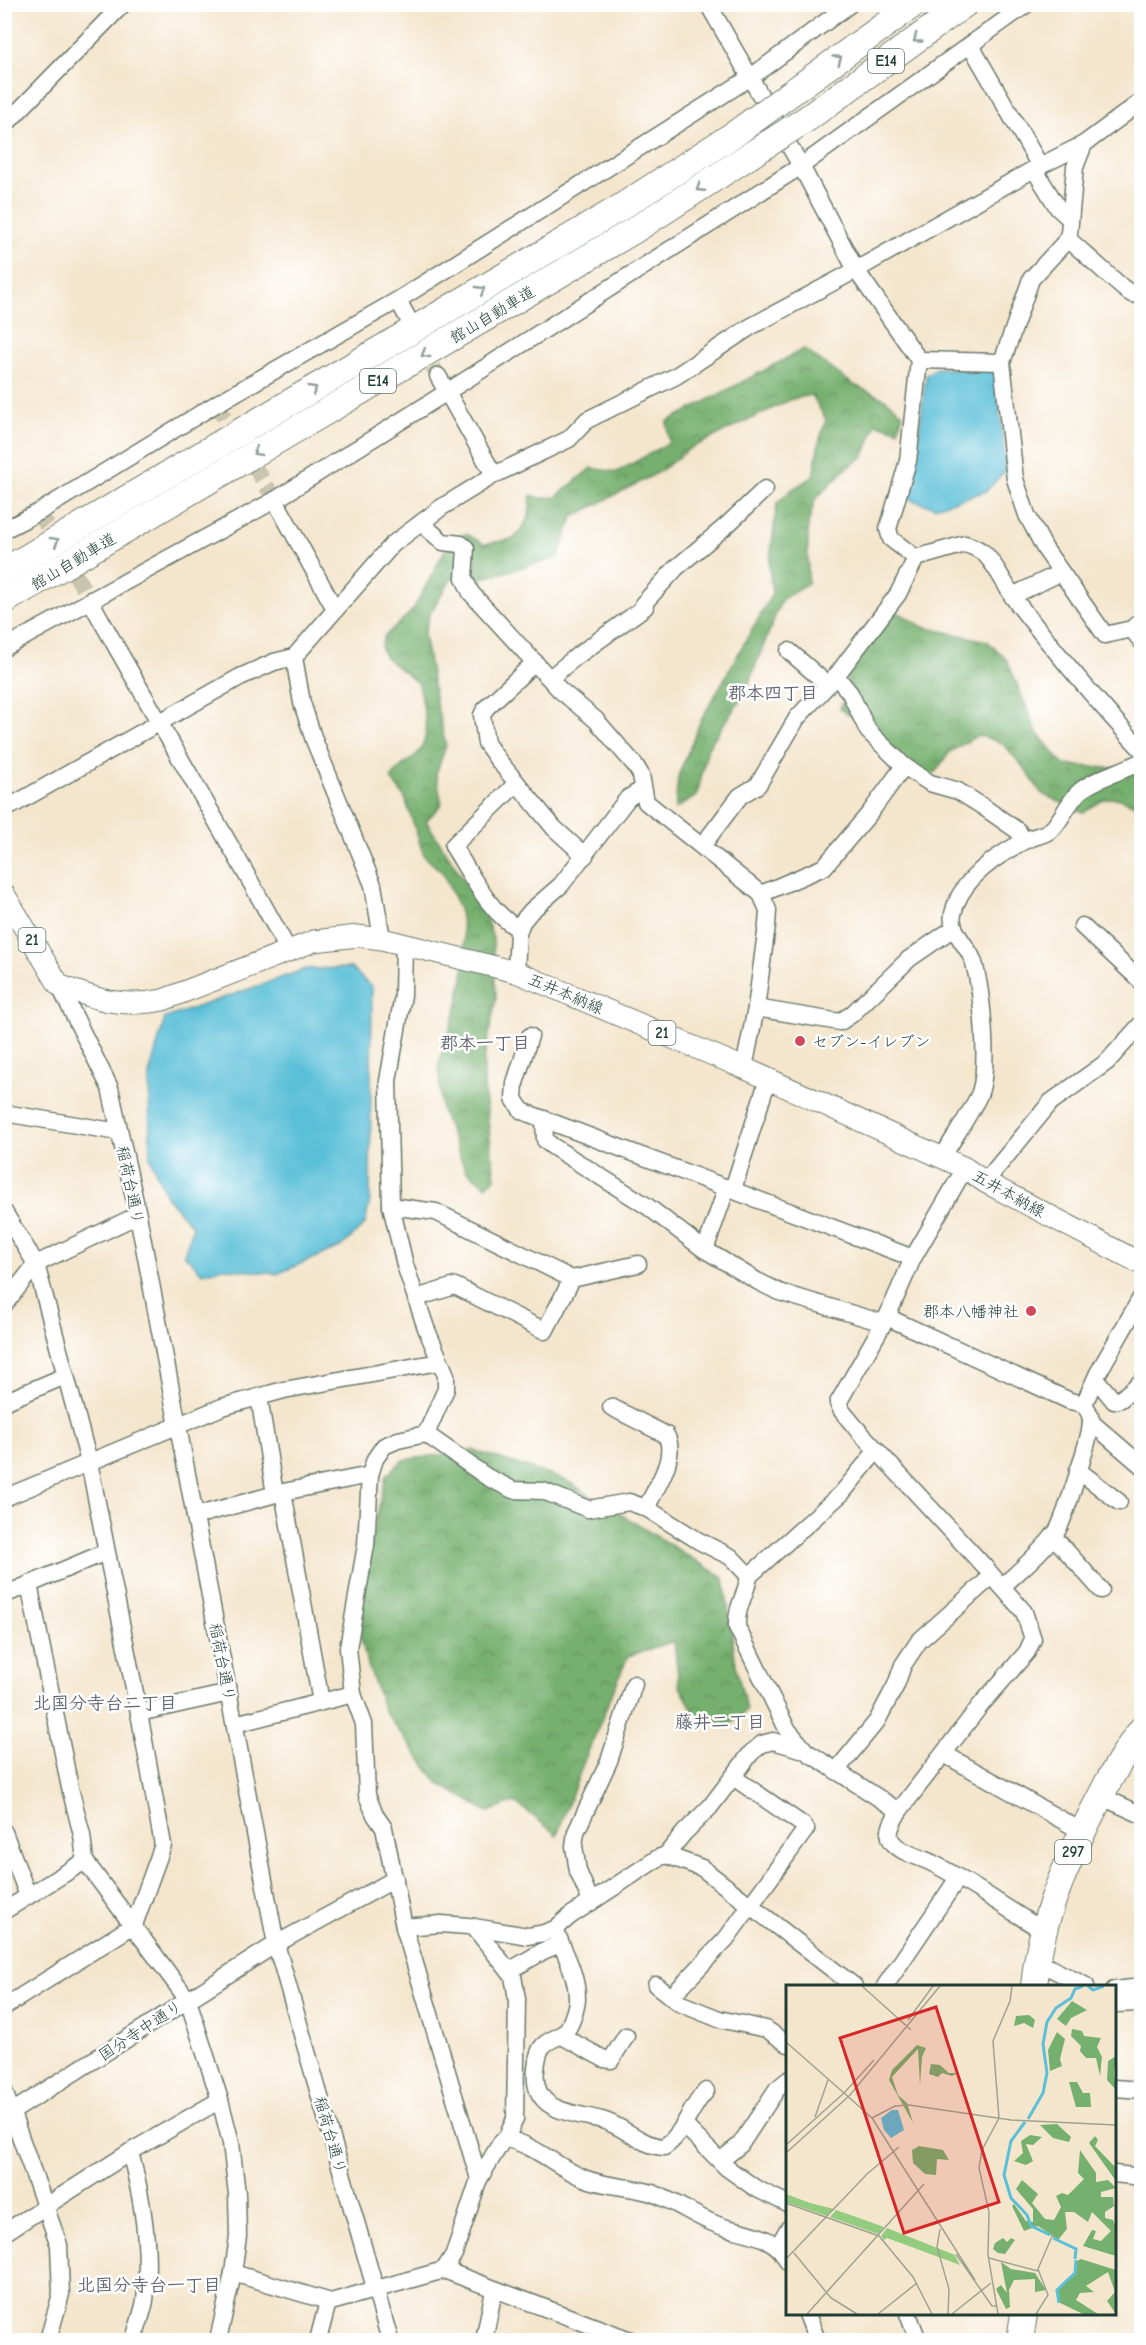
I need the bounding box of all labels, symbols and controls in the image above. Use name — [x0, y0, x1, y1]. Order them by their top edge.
one-way arrow — [913, 32, 924, 43]
road number: E14 — [868, 49, 904, 73]
one-way arrow — [831, 55, 842, 66]
one-way arrow — [696, 181, 707, 192]
street label: 館山自動車道 — [447, 282, 538, 347]
one-way arrow — [475, 285, 485, 297]
one-way arrow — [421, 346, 431, 358]
road number: E14 — [360, 369, 396, 393]
one-way arrow — [307, 384, 317, 396]
one-way arrow — [253, 445, 263, 457]
street label: 館山自動車道 — [28, 529, 119, 594]
one-way arrow — [49, 537, 59, 549]
district label: 郡本四丁目 — [728, 683, 818, 704]
road number: 21 — [18, 928, 46, 952]
street label: 五井本納線 — [525, 970, 606, 1018]
road number: 21 — [648, 1021, 676, 1045]
district label: 郡本一丁目 — [440, 1033, 530, 1054]
place label: セブン-イレブン — [812, 1033, 930, 1051]
marker: セブン-イレブン — [793, 1034, 807, 1048]
street label: 稲荷台通り — [113, 1144, 147, 1226]
street label: 五井本納線 — [969, 1167, 1048, 1221]
place label: 郡本八幡神社 — [923, 1303, 1019, 1321]
marker: 郡本八幡神社 — [1024, 1304, 1038, 1318]
street label: 稲荷台通り — [206, 1621, 238, 1703]
district label: 北国分寺台二丁目 — [33, 1693, 177, 1714]
district label: 藤井二丁目 — [675, 1712, 765, 1733]
road number: 297 — [1055, 1840, 1091, 1864]
inset map — [786, 1985, 1116, 2315]
street label: 国分寺中通り — [95, 1997, 186, 2065]
street label: 稲荷台通り — [310, 2094, 350, 2176]
district label: 北国分寺台一丁目 — [77, 2275, 221, 2296]

